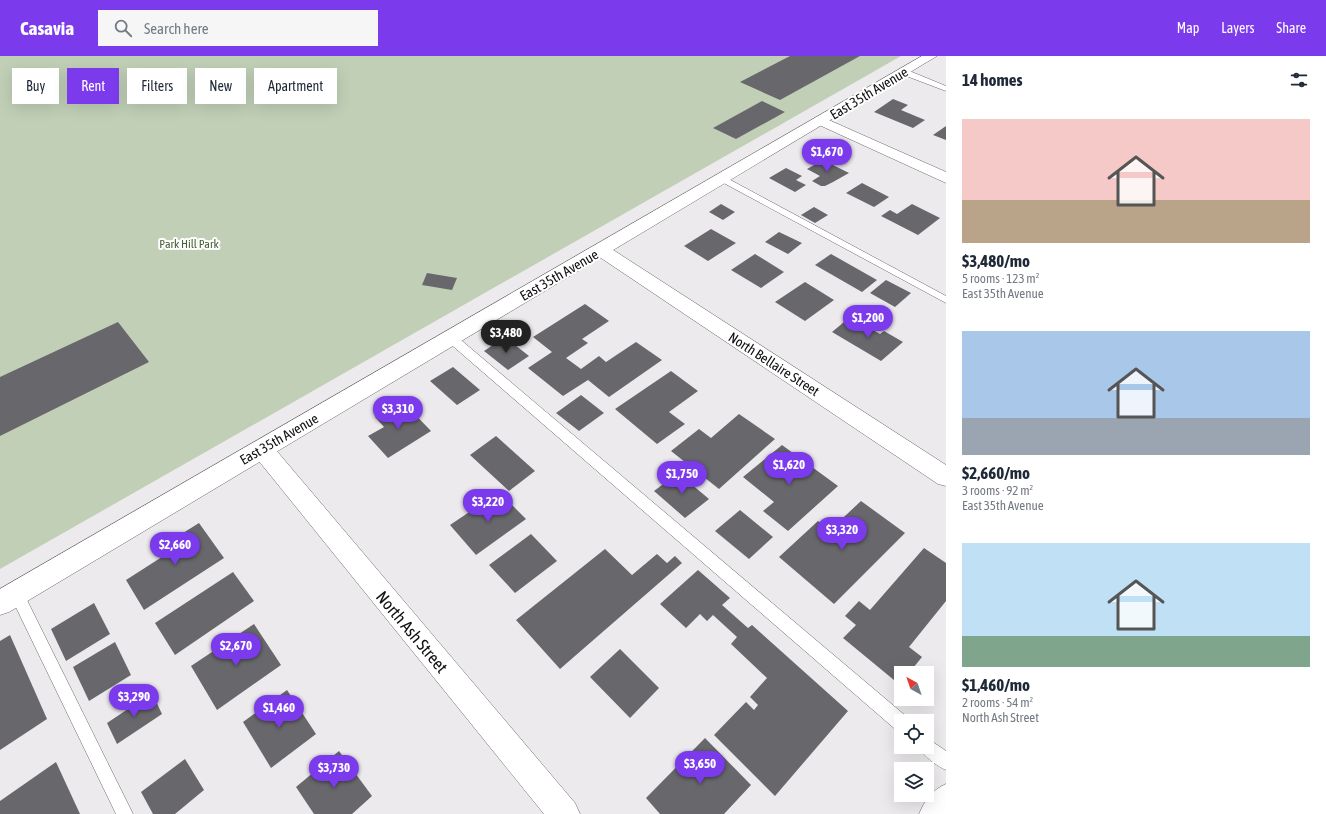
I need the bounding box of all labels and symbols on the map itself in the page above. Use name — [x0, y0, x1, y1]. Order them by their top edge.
street label: East 35th Avenue — [827, 63, 911, 123]
pin: $1,670 — [794, 139, 860, 173]
park label: Park Hill Park — [159, 237, 219, 251]
street label: East 35th Avenue — [517, 246, 601, 304]
pin: $1,200 — [835, 305, 901, 339]
pin: $3,480 — [473, 320, 539, 354]
street label: North Bellaire Street — [726, 329, 822, 399]
pin: $3,310 — [365, 396, 431, 430]
street label: East 35th Avenue — [237, 410, 321, 468]
pin: $1,620 — [756, 452, 822, 486]
pin: $1,750 — [649, 461, 715, 495]
pin: $3,220 — [455, 489, 521, 523]
pin: $3,320 — [809, 517, 875, 551]
pin: $2,660 — [142, 532, 208, 566]
street label: North Ash Street — [372, 587, 452, 677]
pin: $2,670 — [203, 633, 269, 667]
north arrow — [894, 666, 934, 706]
pin: $3,290 — [101, 684, 167, 718]
pin: $1,460 — [246, 695, 312, 729]
pin: $3,650 — [667, 751, 733, 785]
pin: $3,730 — [301, 755, 367, 789]

